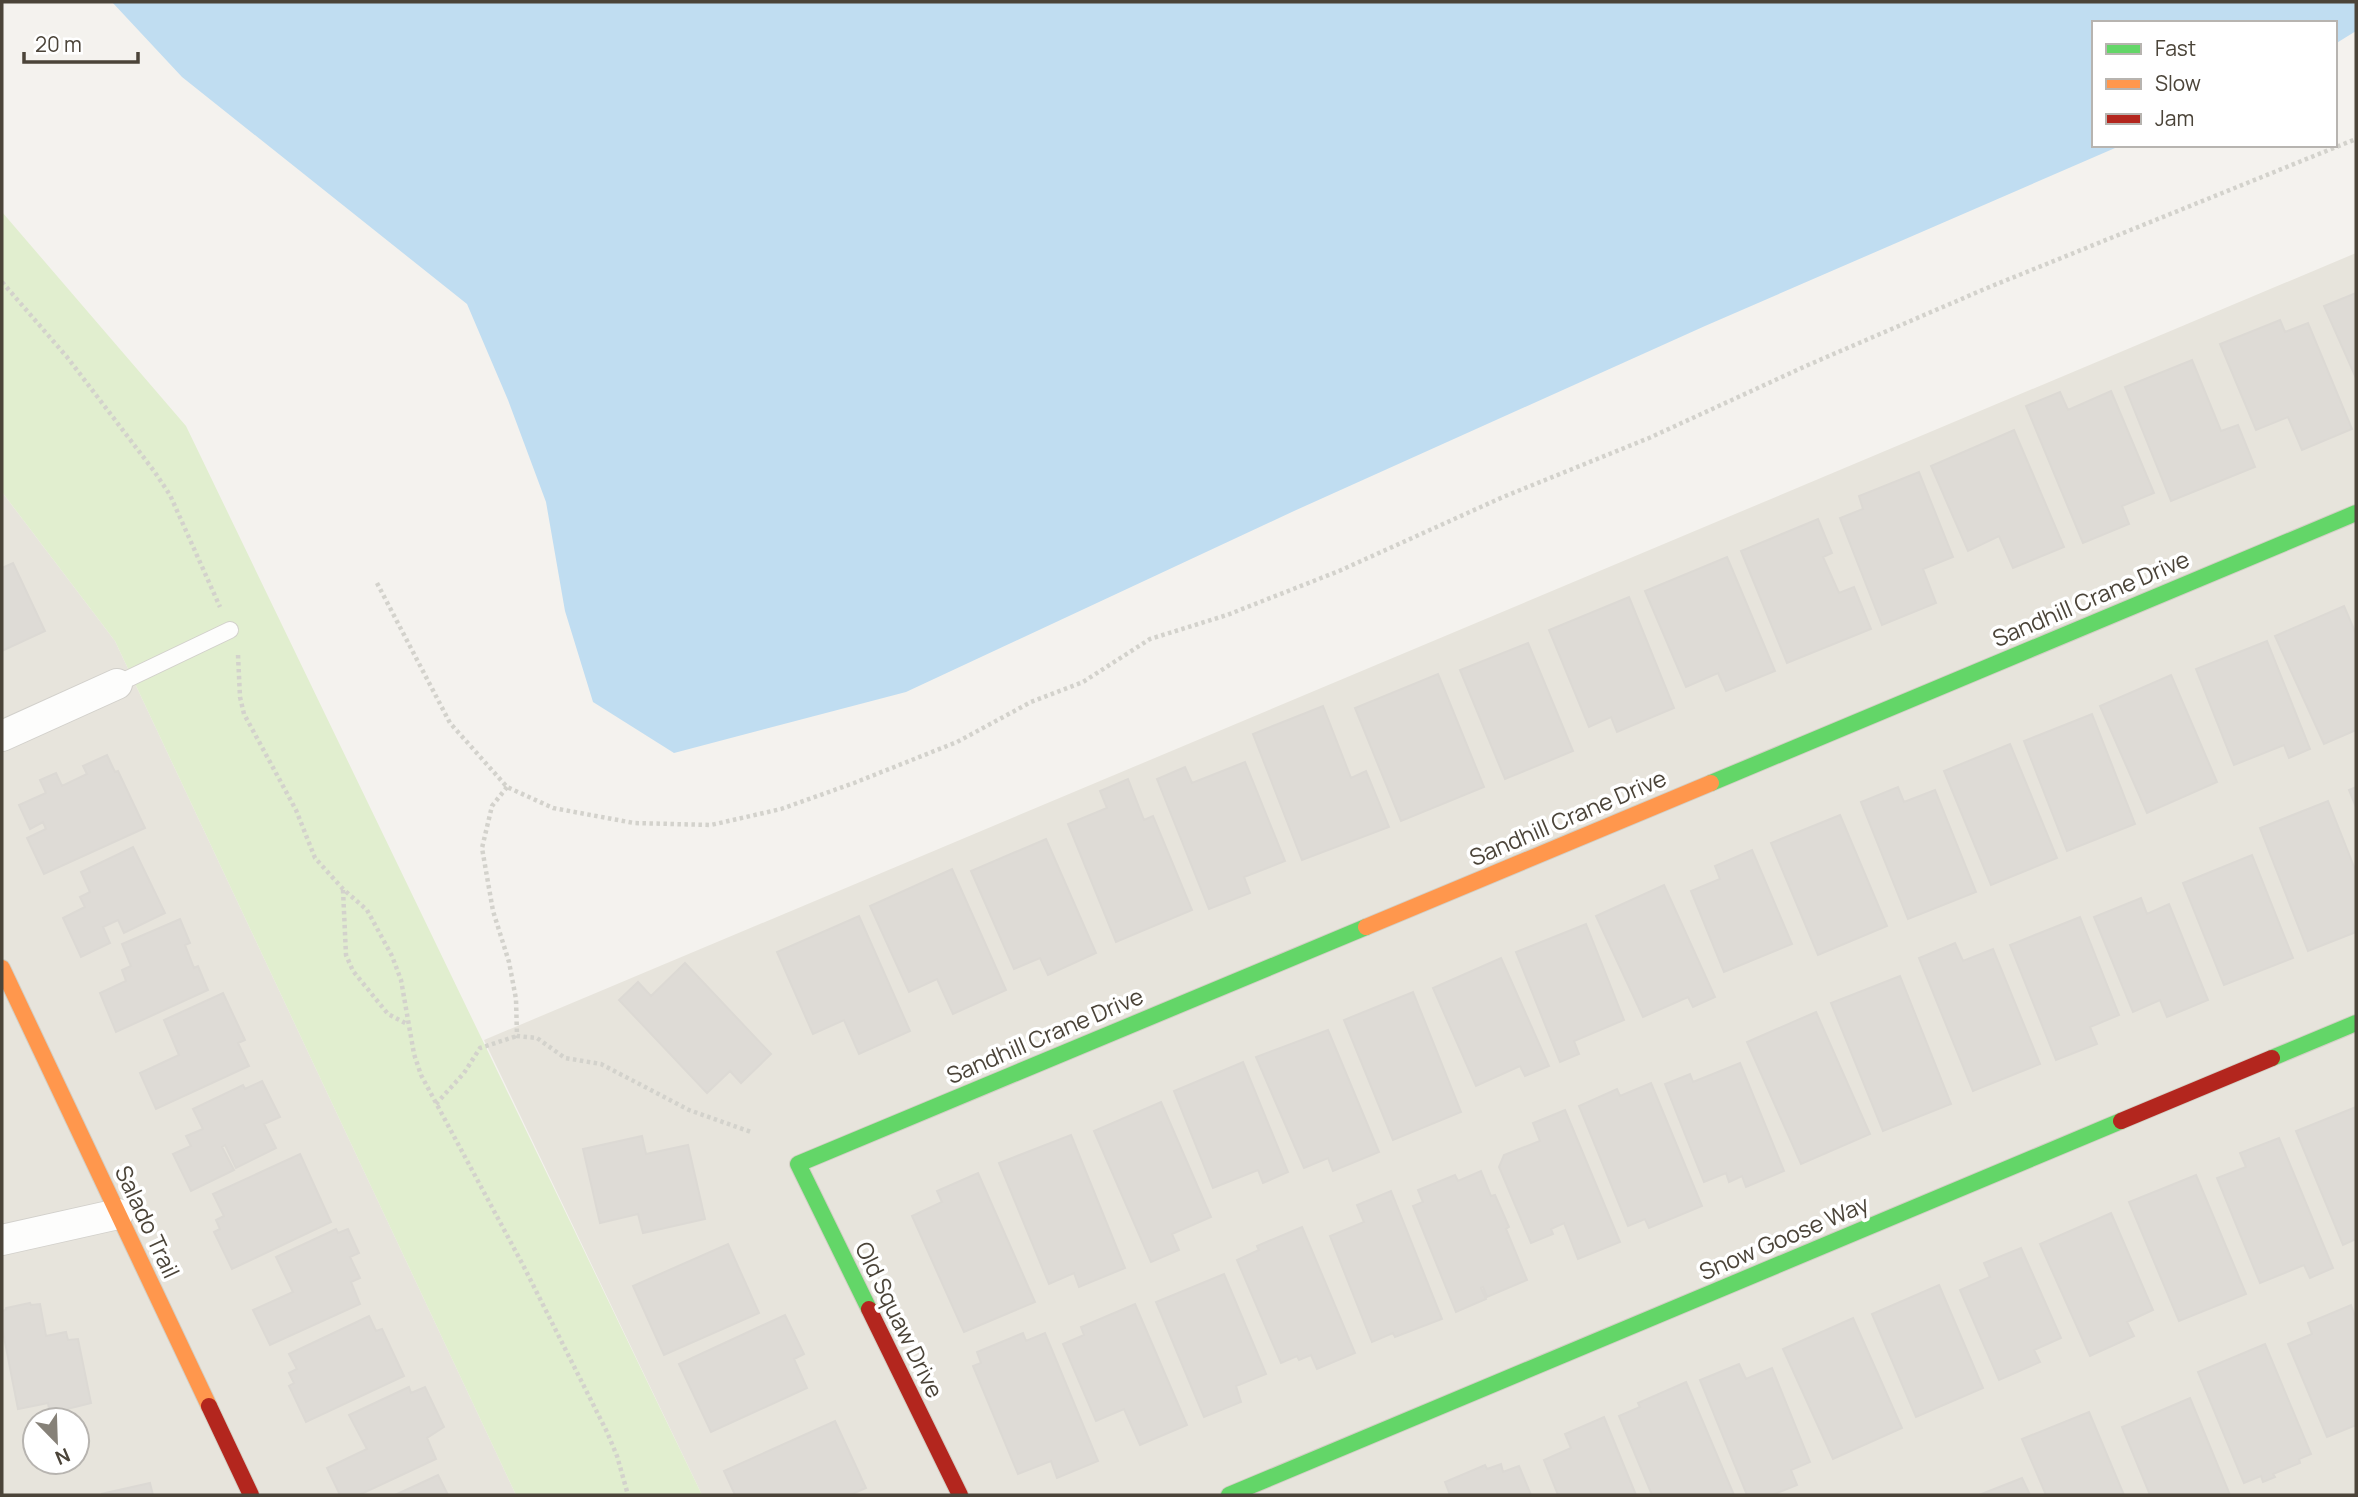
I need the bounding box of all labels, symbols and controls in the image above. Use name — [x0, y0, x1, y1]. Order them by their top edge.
scale bar — [24, 21, 138, 65]
legend — [2092, 21, 2337, 147]
text: 20 m — [35, 30, 82, 58]
text: Fast — [2155, 34, 2196, 62]
text: Slow — [2155, 69, 2201, 97]
text: Jam — [2155, 104, 2194, 132]
street label: Sandhill Crane Drive — [1987, 542, 2194, 654]
street label: Sandhill Crane Drive — [1464, 761, 1671, 873]
street label: Sandhill Crane Drive — [941, 979, 1148, 1091]
street label: Salado Trail — [108, 1160, 188, 1283]
street label: Snow Goose Way — [1694, 1187, 1873, 1287]
street label: Old Squaw Drive — [848, 1236, 952, 1403]
north arrow — [21, 1406, 91, 1476]
text: N — [51, 1442, 74, 1471]

